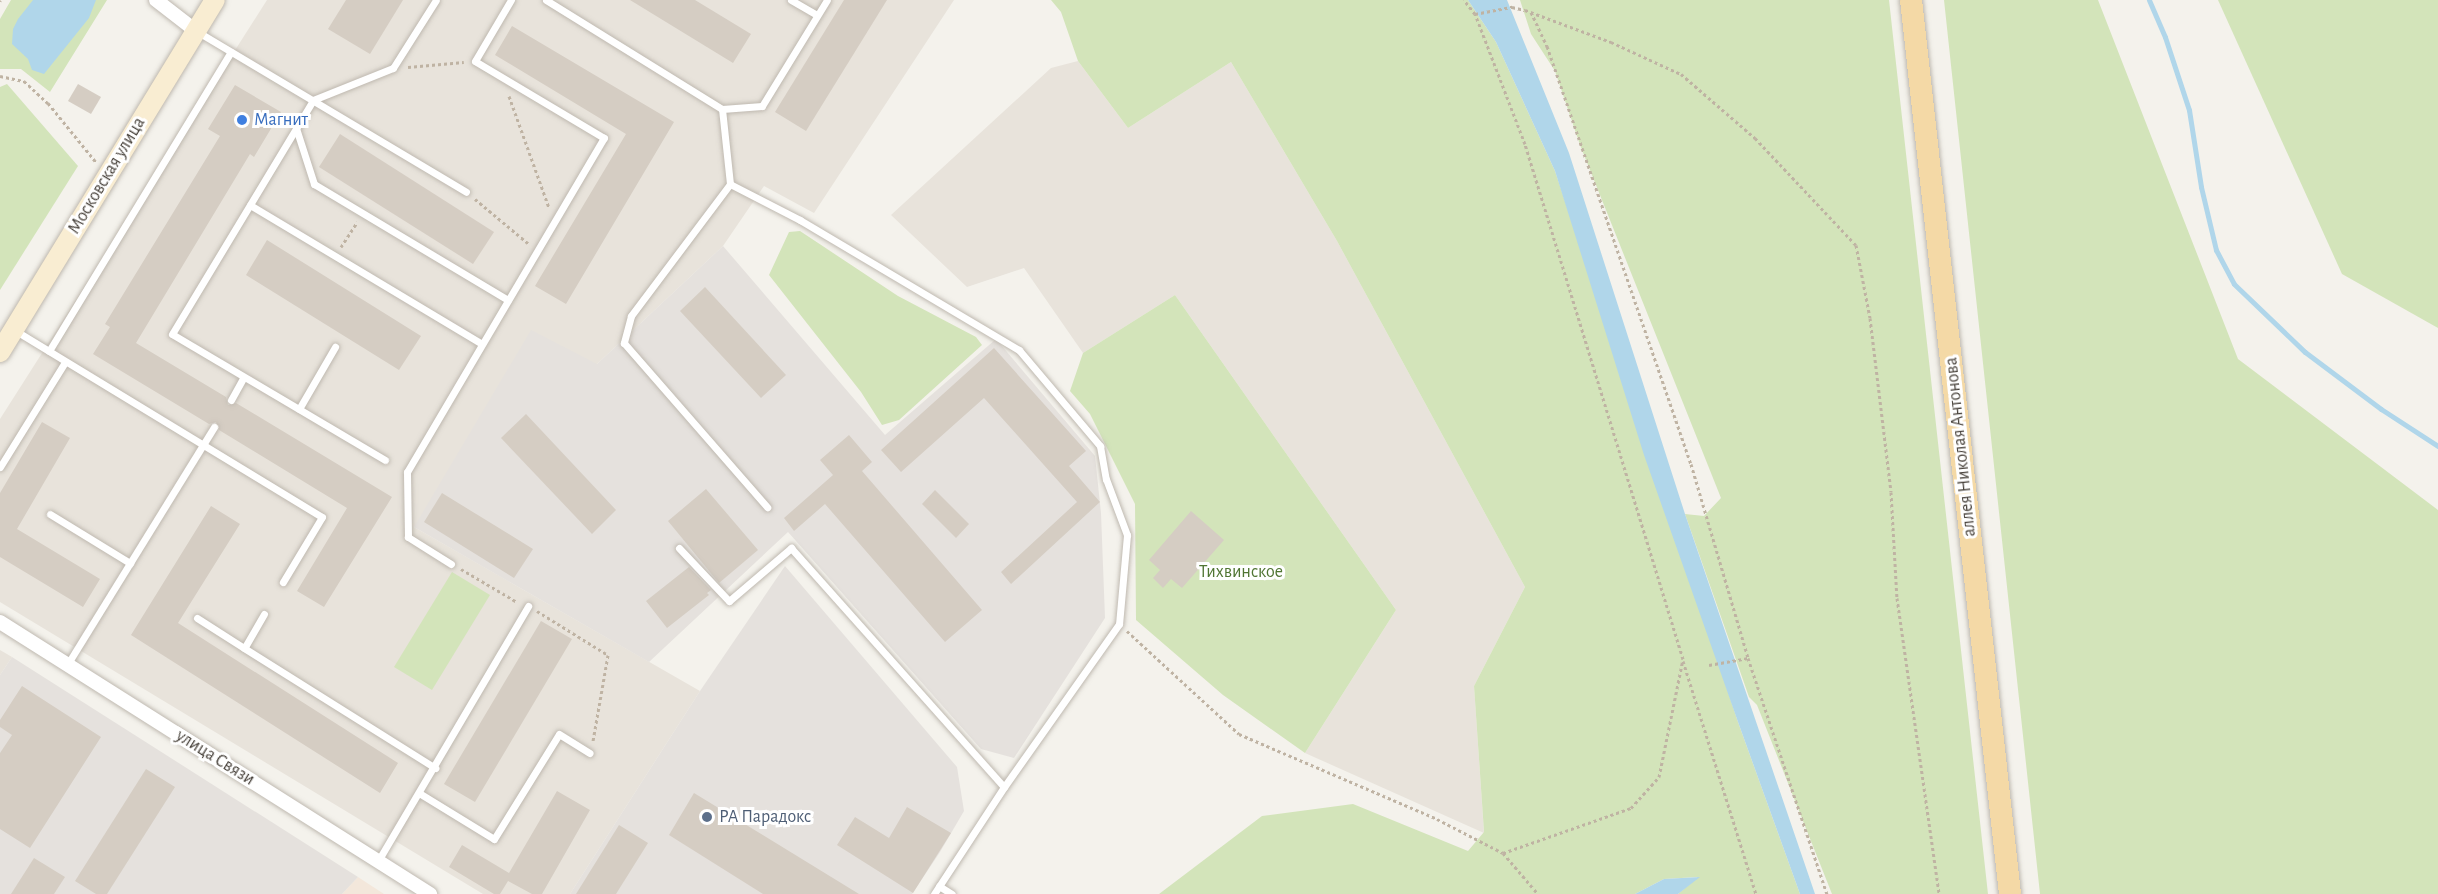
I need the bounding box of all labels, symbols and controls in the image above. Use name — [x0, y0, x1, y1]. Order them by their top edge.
place label: Магнит — [254, 109, 308, 131]
marker: Магнит — [235, 113, 249, 127]
street label: Московская улица — [64, 114, 150, 238]
street label: аллея Николая Антонова — [1941, 356, 1981, 538]
park label: Тихвинское — [1199, 561, 1283, 583]
street label: улица Связи — [172, 725, 258, 791]
place label: РА Парадокс — [719, 806, 811, 828]
marker: РА Парадокс — [700, 810, 714, 824]

